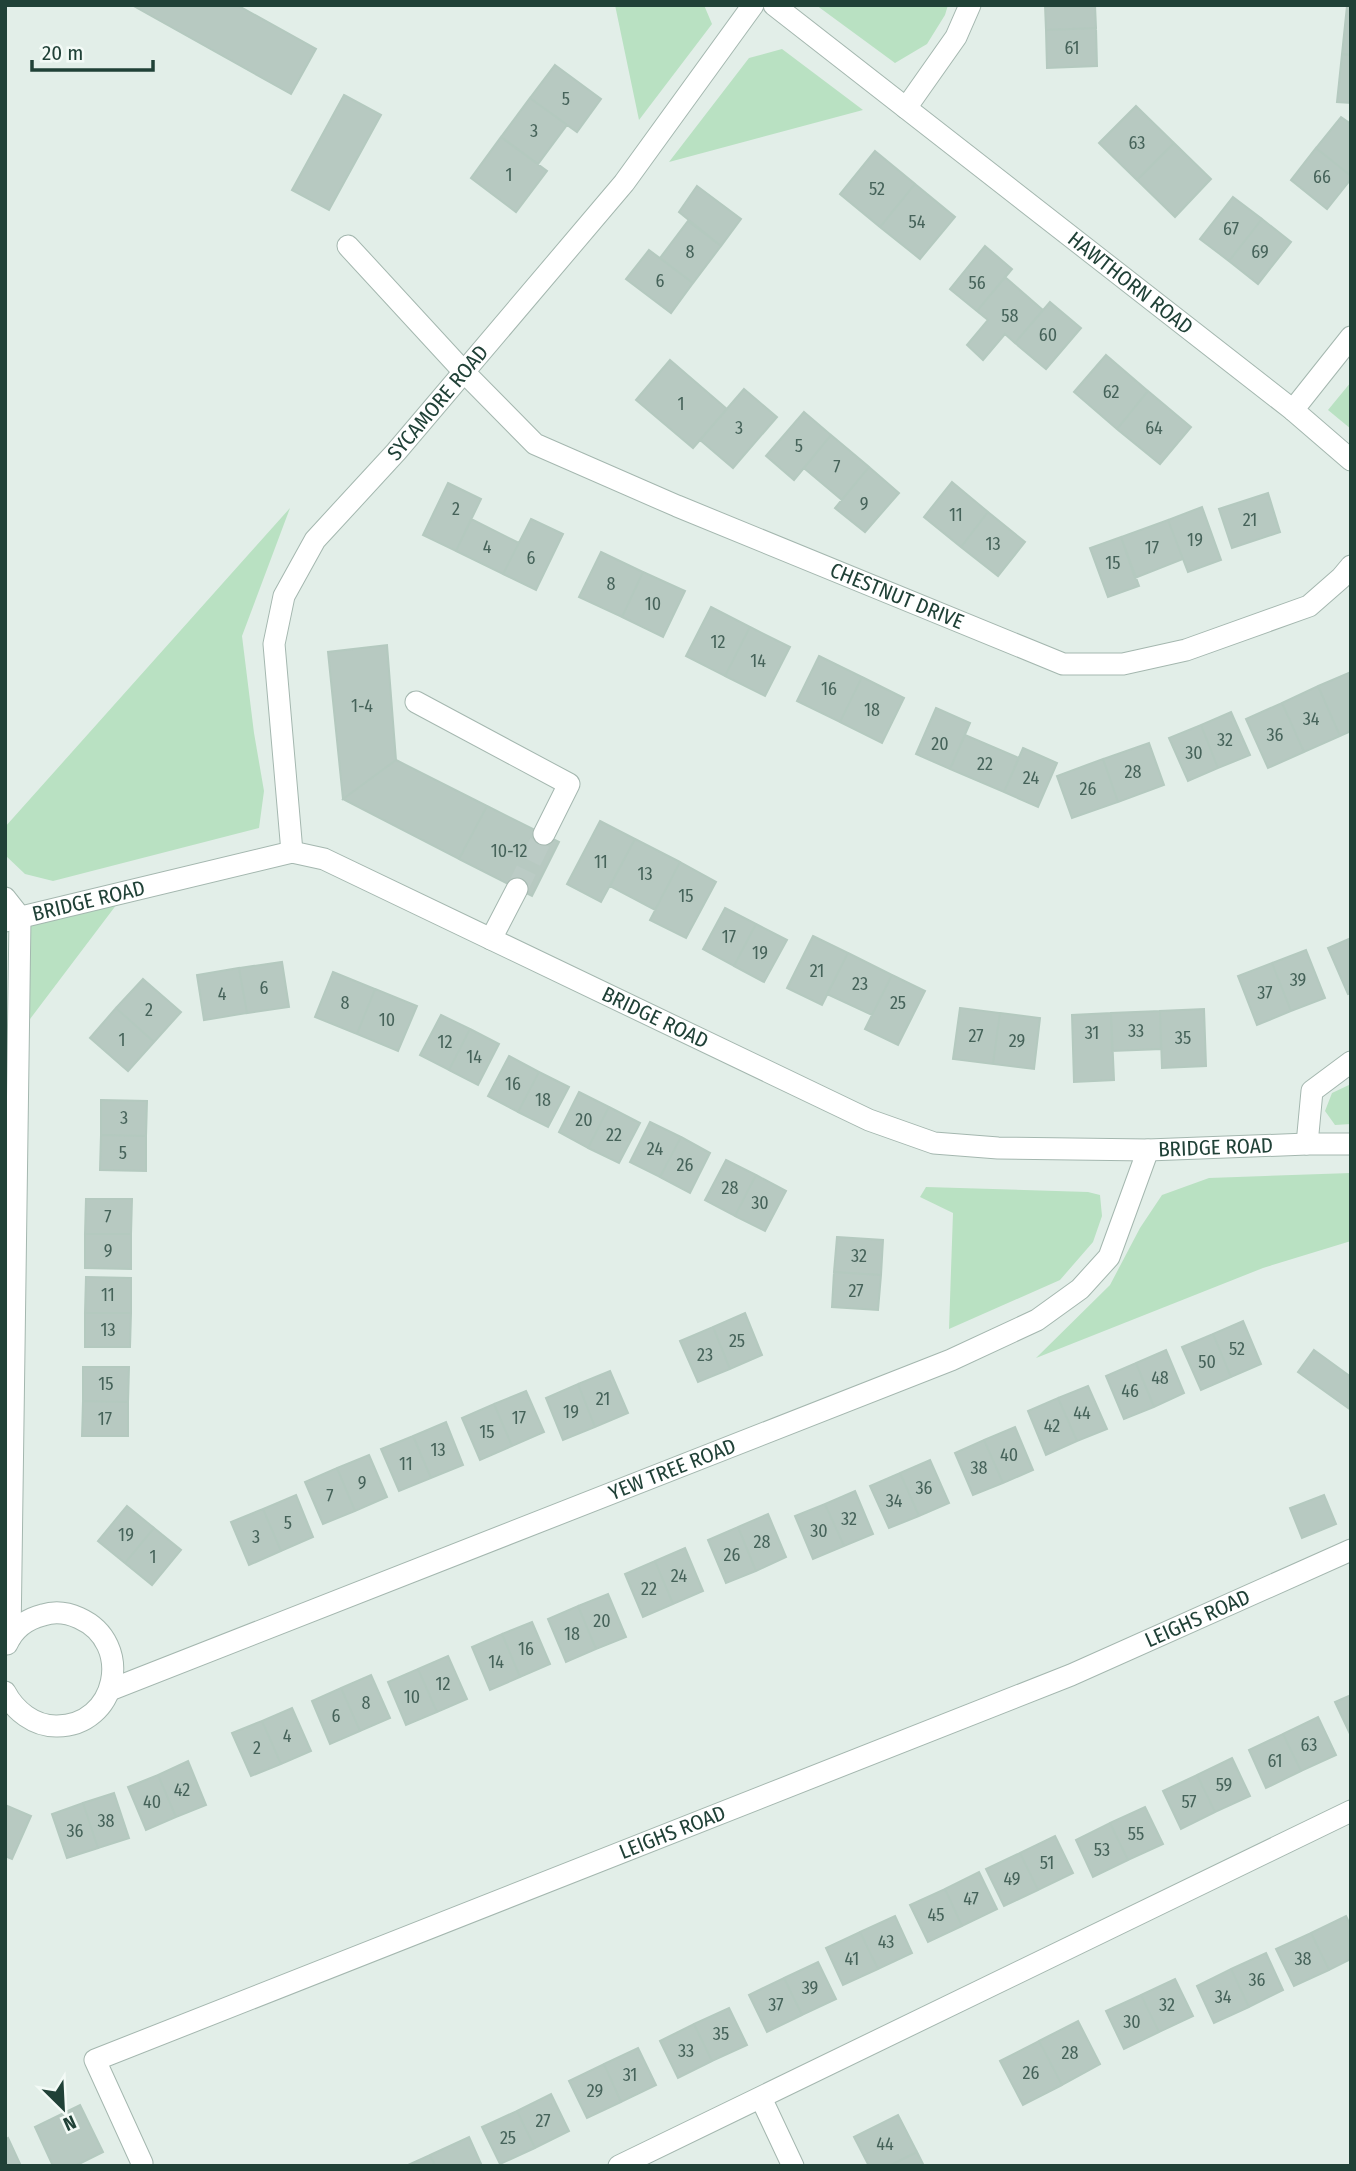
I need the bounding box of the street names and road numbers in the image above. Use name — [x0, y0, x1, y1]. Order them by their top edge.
street label: HAWTHORN ROAD — [1062, 226, 1198, 340]
street label: SYCAMORE ROAD — [382, 340, 494, 466]
street label: CHESTNUT DRIVE — [826, 557, 968, 635]
street label: BRIDGE ROAD — [30, 875, 148, 927]
street label: BRIDGE ROAD — [598, 981, 713, 1054]
street label: BRIDGE ROAD — [1158, 1132, 1274, 1163]
street label: YEW TREE ROAD — [605, 1433, 740, 1506]
street label: LEIGHS ROAD — [1141, 1584, 1254, 1653]
street label: LEIGHS ROAD — [615, 1800, 729, 1865]

